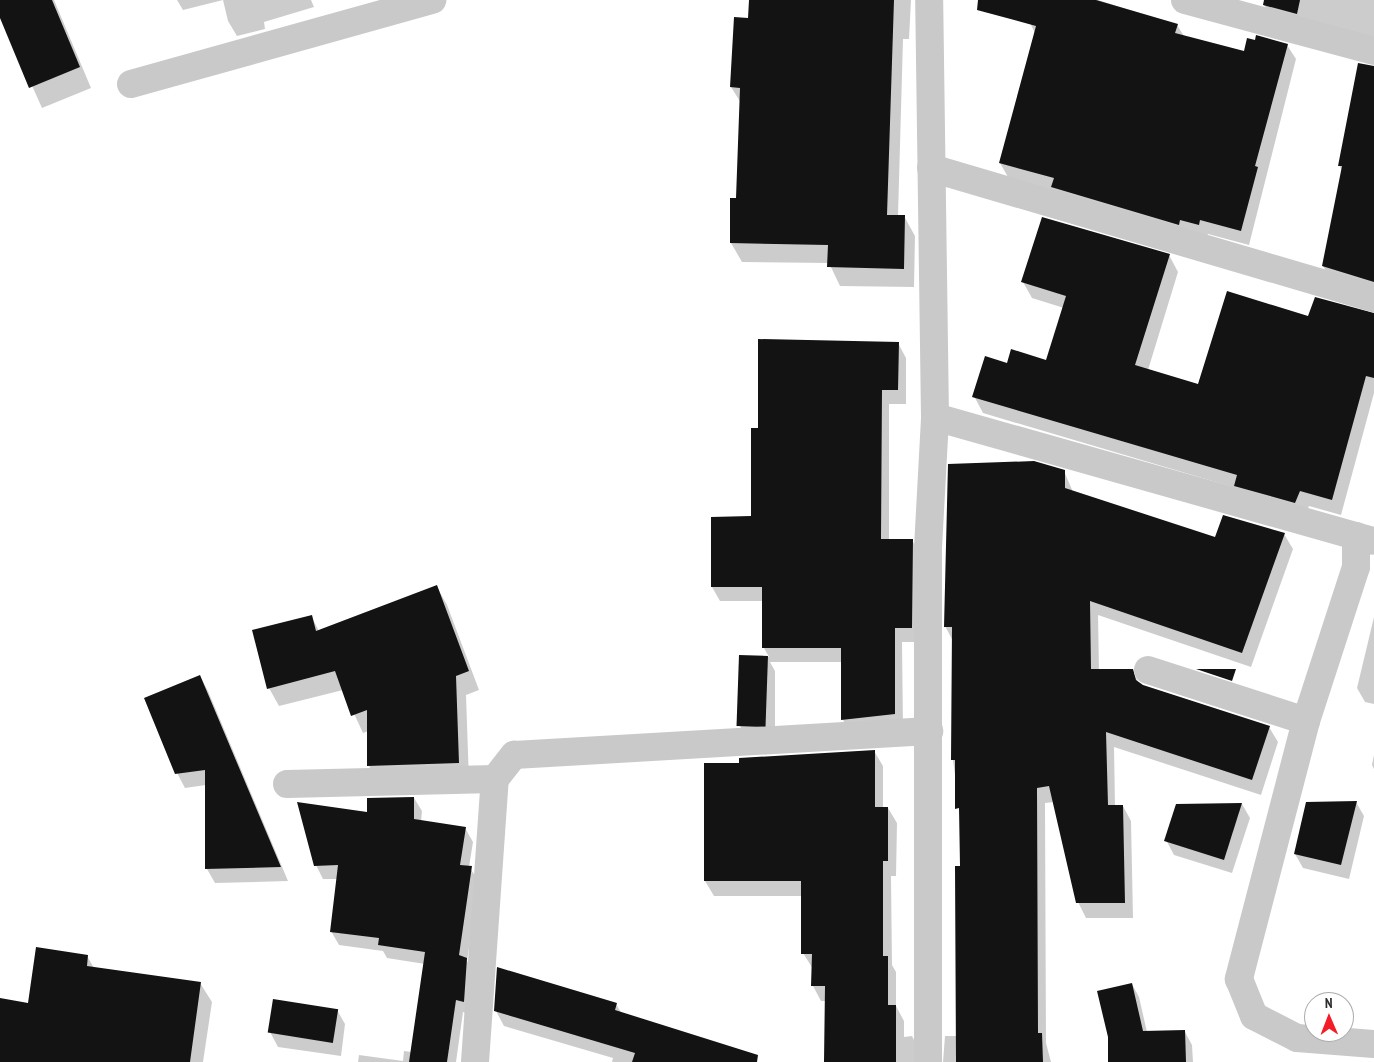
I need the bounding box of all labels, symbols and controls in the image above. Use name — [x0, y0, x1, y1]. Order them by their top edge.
north arrow — [1304, 992, 1354, 1042]
text: N — [1325, 994, 1333, 1012]

